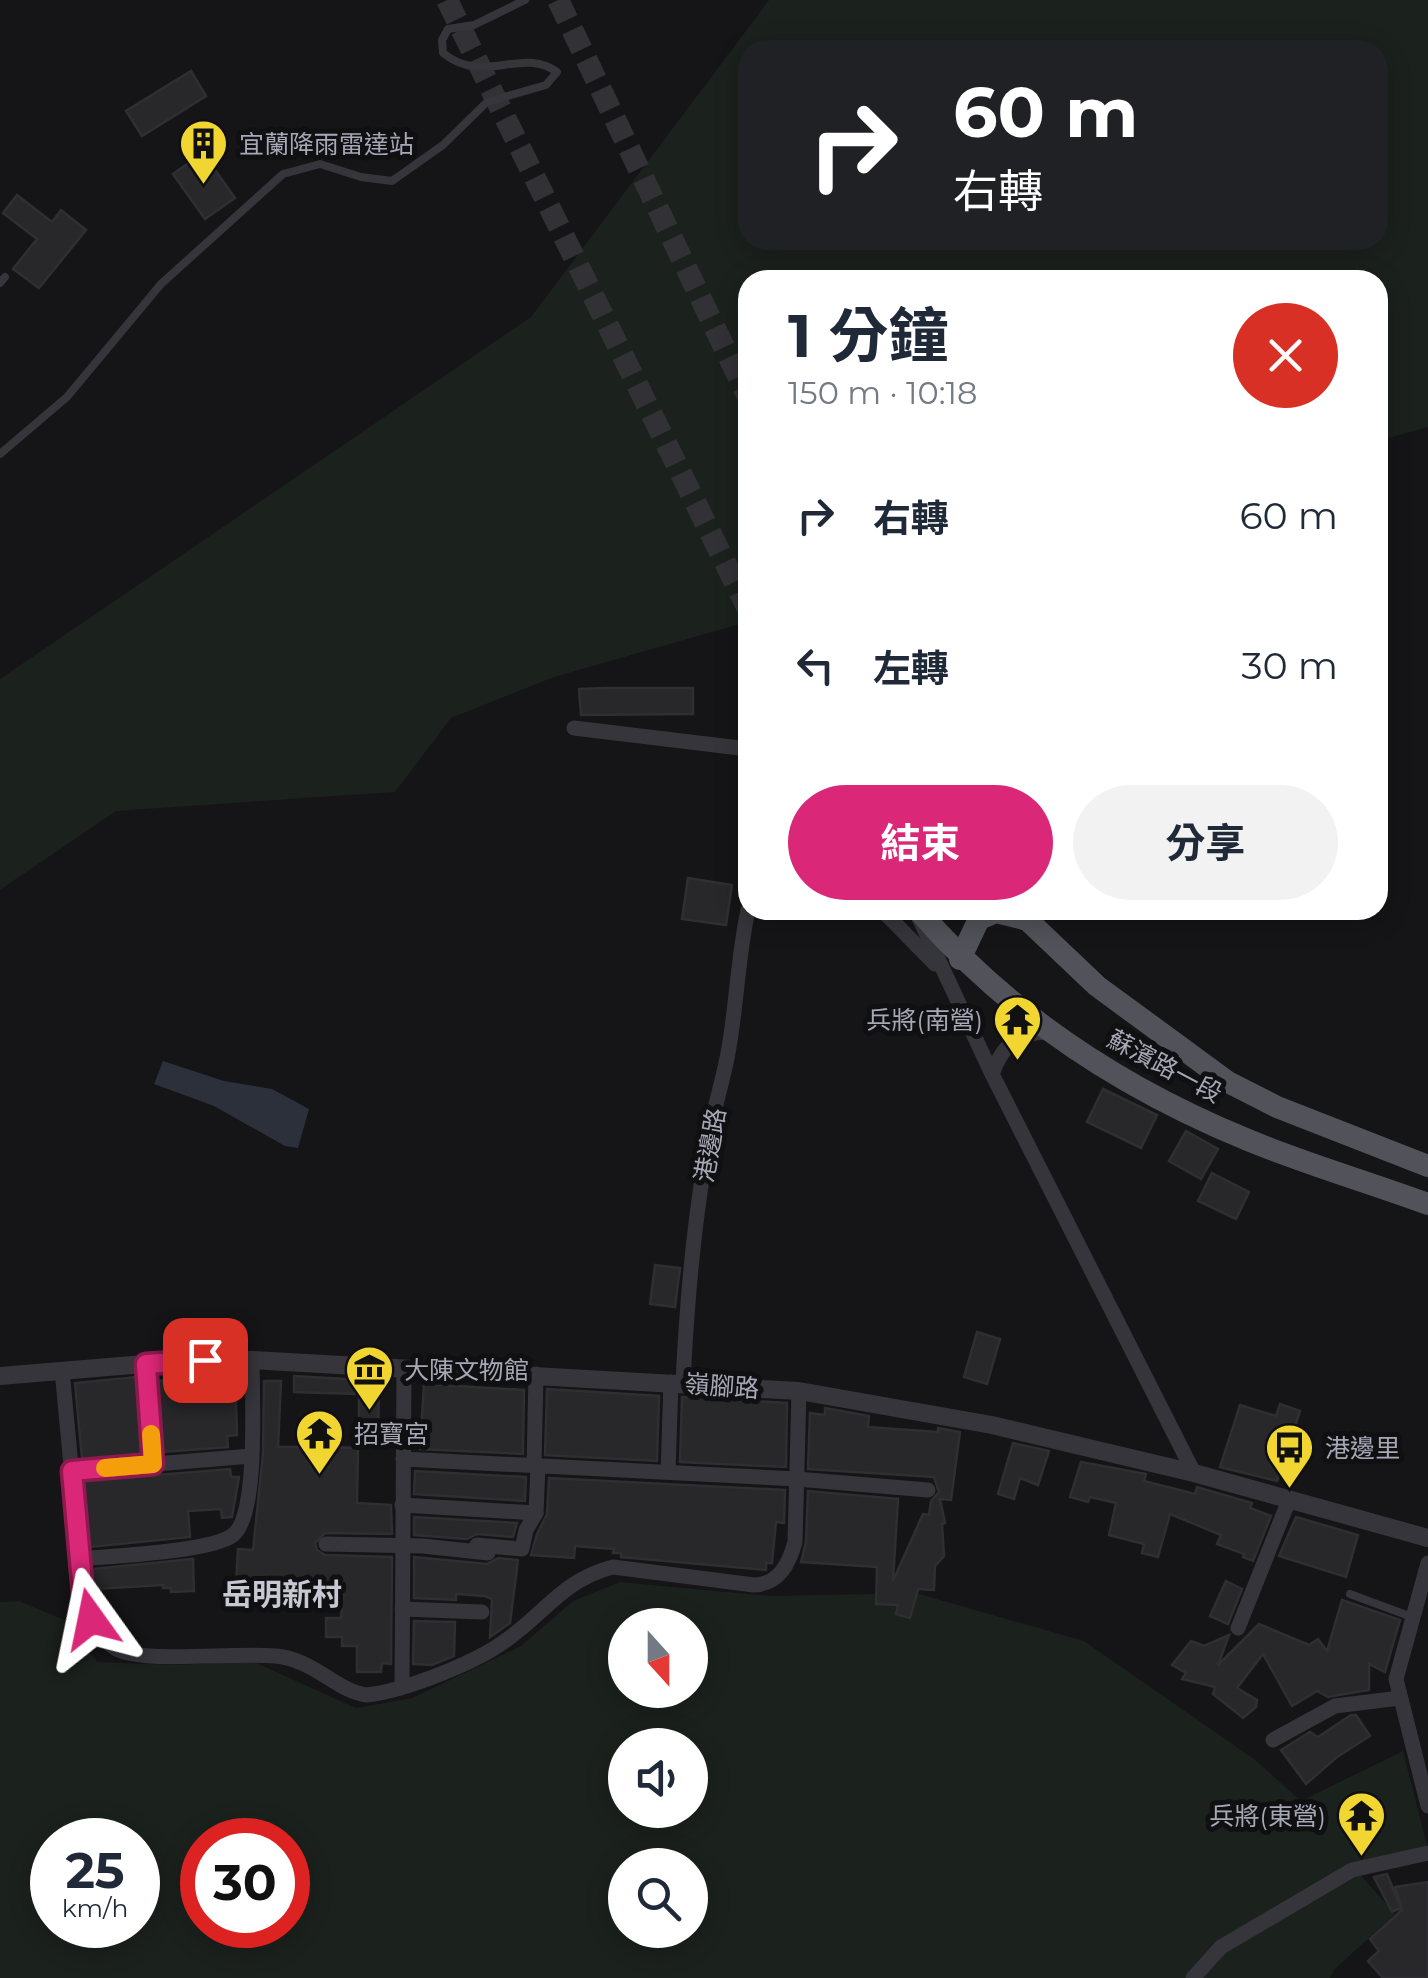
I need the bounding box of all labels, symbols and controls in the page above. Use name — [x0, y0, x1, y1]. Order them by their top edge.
text: 60 m — [953, 69, 1138, 155]
icon: right — [788, 80, 918, 210]
building icon: 宜蘭降雨雷達站 — [178, 118, 230, 186]
place label: 宜蘭降雨雷達站 — [239, 129, 414, 159]
text: 右轉 — [953, 163, 1043, 218]
text: 1 分鐘 — [788, 299, 949, 372]
button: close — [1233, 303, 1338, 408]
text: 150 m · 10:18 — [788, 373, 978, 412]
icon: right — [788, 488, 843, 543]
text: 60 m — [1239, 492, 1338, 539]
text: 右轉 — [873, 495, 949, 542]
icon: left — [788, 638, 843, 693]
text: 30 m — [1241, 642, 1338, 689]
text: 左轉 — [873, 645, 949, 692]
button: 結束 — [788, 785, 1053, 900]
button: 分享 — [1073, 785, 1338, 900]
temple icon: 兵將(南營) — [992, 994, 1044, 1062]
place label: 兵將(南營) — [867, 1005, 983, 1035]
street label: 蘇濱路一段 — [1103, 1023, 1227, 1109]
street label: 港邊路 — [689, 1105, 731, 1185]
pin — [163, 1318, 248, 1403]
icon: arrive — [178, 1333, 233, 1388]
museum icon: 大陳文物館 — [343, 1344, 395, 1412]
place label: 大陳文物館 — [404, 1355, 529, 1385]
street label: 嶺腳路 — [684, 1368, 760, 1404]
temple icon: 招寶宮 — [293, 1408, 345, 1476]
place label: 招寶宮 — [354, 1419, 429, 1449]
bus stop icon: 港邊里 — [1264, 1422, 1316, 1490]
place label: 港邊里 — [1325, 1433, 1400, 1463]
position arrow — [39, 1567, 143, 1671]
district label: 岳明新村 — [222, 1576, 342, 1613]
north arrow — [608, 1608, 708, 1708]
map controls — [608, 1608, 708, 1948]
button: sound — [608, 1728, 708, 1828]
temple icon: 兵將(東營) — [1335, 1790, 1387, 1858]
place label: 兵將(東營) — [1210, 1801, 1326, 1831]
speed limit sign: 30 — [180, 1818, 310, 1948]
text: 25 — [65, 1840, 125, 1901]
button: search — [608, 1848, 708, 1948]
text: km/h — [62, 1893, 128, 1923]

